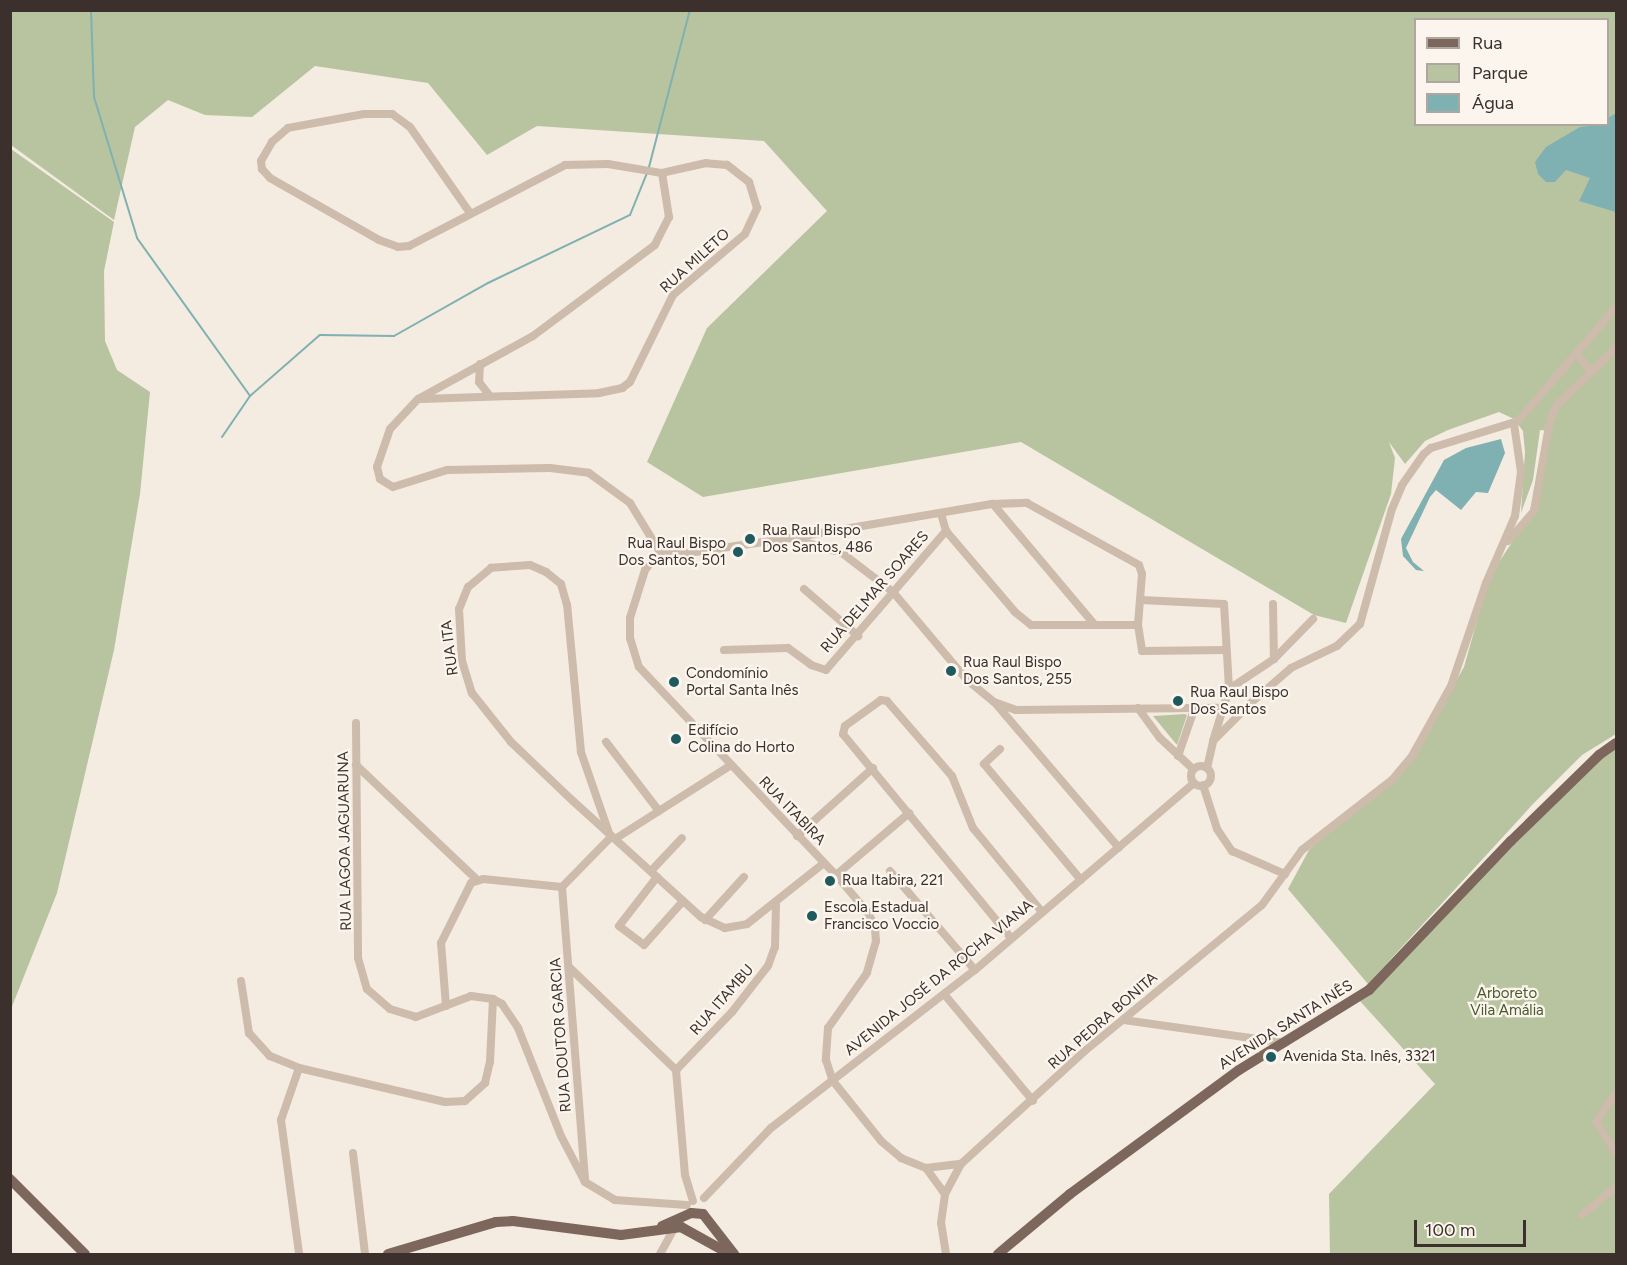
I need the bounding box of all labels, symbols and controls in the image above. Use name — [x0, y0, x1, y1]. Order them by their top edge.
legend — [1414, 18, 1609, 126]
text: Rua — [1472, 32, 1503, 54]
text: Parque — [1472, 62, 1528, 84]
text: Água — [1472, 92, 1514, 114]
street label: RUA MILETO — [657, 225, 733, 297]
place label: Rua Raul Bispo Dos Santos, 486 — [762, 521, 872, 556]
street label: RUA DELMAR SOARES — [817, 527, 933, 657]
marker: Rua Raul Bispo Dos Santos, 486 — [743, 532, 757, 546]
place label: Rua Raul Bispo Dos Santos, 501 — [618, 534, 726, 569]
marker: Rua Raul Bispo Dos Santos, 501 — [731, 545, 745, 559]
street label: RUA ITA — [438, 619, 462, 677]
place label: Rua Raul Bispo Dos Santos, 255 — [963, 653, 1072, 688]
place label: Condomínio Portal Santa Inês — [686, 664, 798, 699]
marker: Rua Raul Bispo Dos Santos, 255 — [944, 664, 958, 678]
marker: Condomínio Portal Santa Inês — [667, 675, 681, 689]
place label: Rua Raul Bispo Dos Santos — [1190, 683, 1289, 718]
marker: Rua Raul Bispo Dos Santos — [1171, 694, 1185, 708]
place label: Edifício Colina do Horto — [688, 721, 795, 756]
marker: Edifício Colina do Horto — [669, 732, 683, 746]
street label: RUA LAGOA JAGUARUNA — [334, 751, 356, 931]
street label: RUA ITABIRA — [755, 773, 829, 849]
place label: Rua Itabira, 221 — [842, 872, 944, 890]
marker: Rua Itabira, 221 — [823, 874, 837, 888]
street label: AVENIDA JOSÉ DA ROCHA VIANA — [841, 896, 1037, 1060]
place label: Escola Estadual Francisco Voccio — [824, 898, 939, 933]
marker: Escola Estadual Francisco Voccio — [805, 909, 819, 923]
street label: RUA DOUTOR GARCIA — [547, 957, 575, 1113]
street label: RUA ITAMBU — [686, 961, 758, 1039]
street label: RUA PEDRA BONITA — [1045, 969, 1161, 1073]
street label: AVENIDA SANTA INÊS — [1216, 976, 1356, 1074]
park label: Arboreto Vila Amália — [1470, 984, 1544, 1019]
place label: Avenida Sta. Inês, 3321 — [1283, 1048, 1436, 1066]
marker: Avenida Sta. Inês, 3321 — [1264, 1050, 1278, 1064]
scale bar — [1417, 1208, 1530, 1246]
text: 100 m — [1425, 1219, 1475, 1241]

